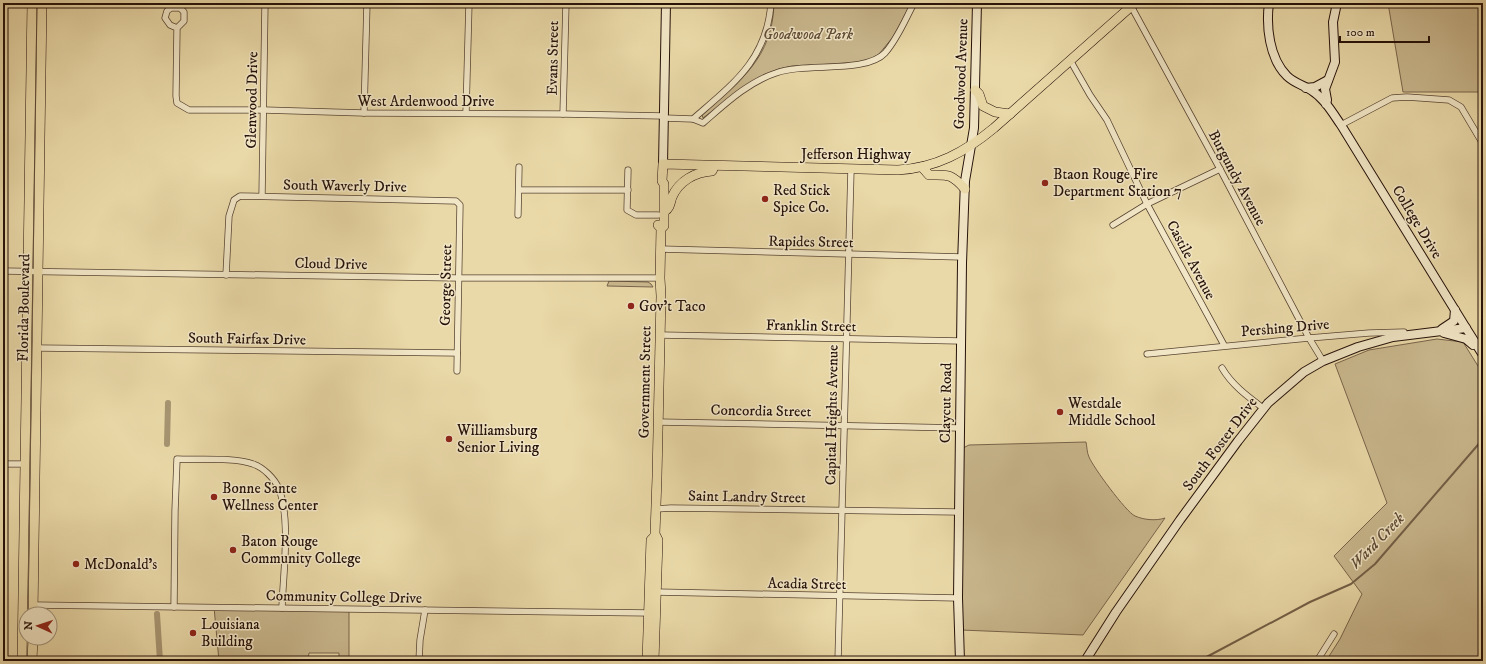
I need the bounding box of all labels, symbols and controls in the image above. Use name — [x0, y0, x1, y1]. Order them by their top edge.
street label: Goodwood Avenue — [950, 18, 972, 130]
scale bar — [1340, 18, 1429, 44]
street label: Evans Street — [543, 20, 563, 96]
park label: Goodwood Park — [763, 25, 854, 44]
text: 100 m — [1346, 25, 1375, 40]
street label: Glenwood Drive — [242, 51, 262, 149]
street label: West Ardenwood Drive — [356, 92, 495, 111]
street label: Burgundy Avenue — [1204, 127, 1270, 229]
street label: Jefferson Highway — [799, 145, 912, 164]
place label: Btaon Rouge Fire Department Station 7 — [1053, 165, 1182, 201]
street label: South Waverly Drive — [283, 175, 407, 197]
marker: Btaon Rouge Fire Department Station 7 — [1040, 178, 1050, 188]
place label: Red Stick Spice Co. — [773, 181, 831, 217]
street label: College Drive — [1388, 182, 1446, 262]
marker: Red Stick Spice Co. — [760, 194, 770, 204]
street label: Castile Avenue — [1162, 217, 1220, 303]
street label: Rapides Street — [768, 232, 854, 252]
street label: George Street — [436, 244, 456, 326]
street label: Florida Boulevard — [14, 253, 34, 362]
street label: Cloud Drive — [294, 254, 368, 274]
place label: Gov't Taco — [639, 297, 705, 316]
marker: Gov't Taco — [626, 301, 636, 311]
street label: Pershing Drive — [1240, 315, 1330, 341]
street label: Franklin Street — [766, 316, 857, 336]
street label: Government Street — [635, 325, 655, 438]
street label: South Fairfax Drive — [188, 328, 306, 350]
street label: Capital Heights Avenue — [821, 345, 843, 485]
street label: Claycut Road — [936, 362, 956, 443]
street label: South Foster Drive — [1179, 393, 1261, 495]
place label: Westdale Middle School — [1067, 394, 1156, 430]
street label: Concordia Street — [710, 401, 812, 421]
marker: Westdale Middle School — [1055, 407, 1065, 417]
place label: Williamsburg Senior Living — [456, 421, 540, 457]
marker: Williamsburg Senior Living — [444, 434, 454, 444]
place label: Bonne Sante Wellness Center — [221, 479, 318, 515]
street label: Saint Landry Street — [688, 486, 806, 508]
marker: Bonne Sante Wellness Center — [209, 492, 219, 502]
water label: Ward Creek — [1345, 508, 1409, 573]
place label: Baton Rouge Community College — [241, 532, 361, 568]
marker: Baton Rouge Community College — [228, 545, 238, 555]
place label: McDonald's — [84, 555, 157, 574]
marker: McDonald's — [71, 559, 81, 569]
street label: Acadia Street — [767, 574, 847, 594]
street label: Community College Drive — [266, 586, 422, 608]
north arrow — [18, 606, 58, 646]
place label: Louisiana Building — [201, 615, 260, 651]
text: N — [22, 621, 36, 630]
marker: Louisiana Building — [188, 628, 198, 638]

